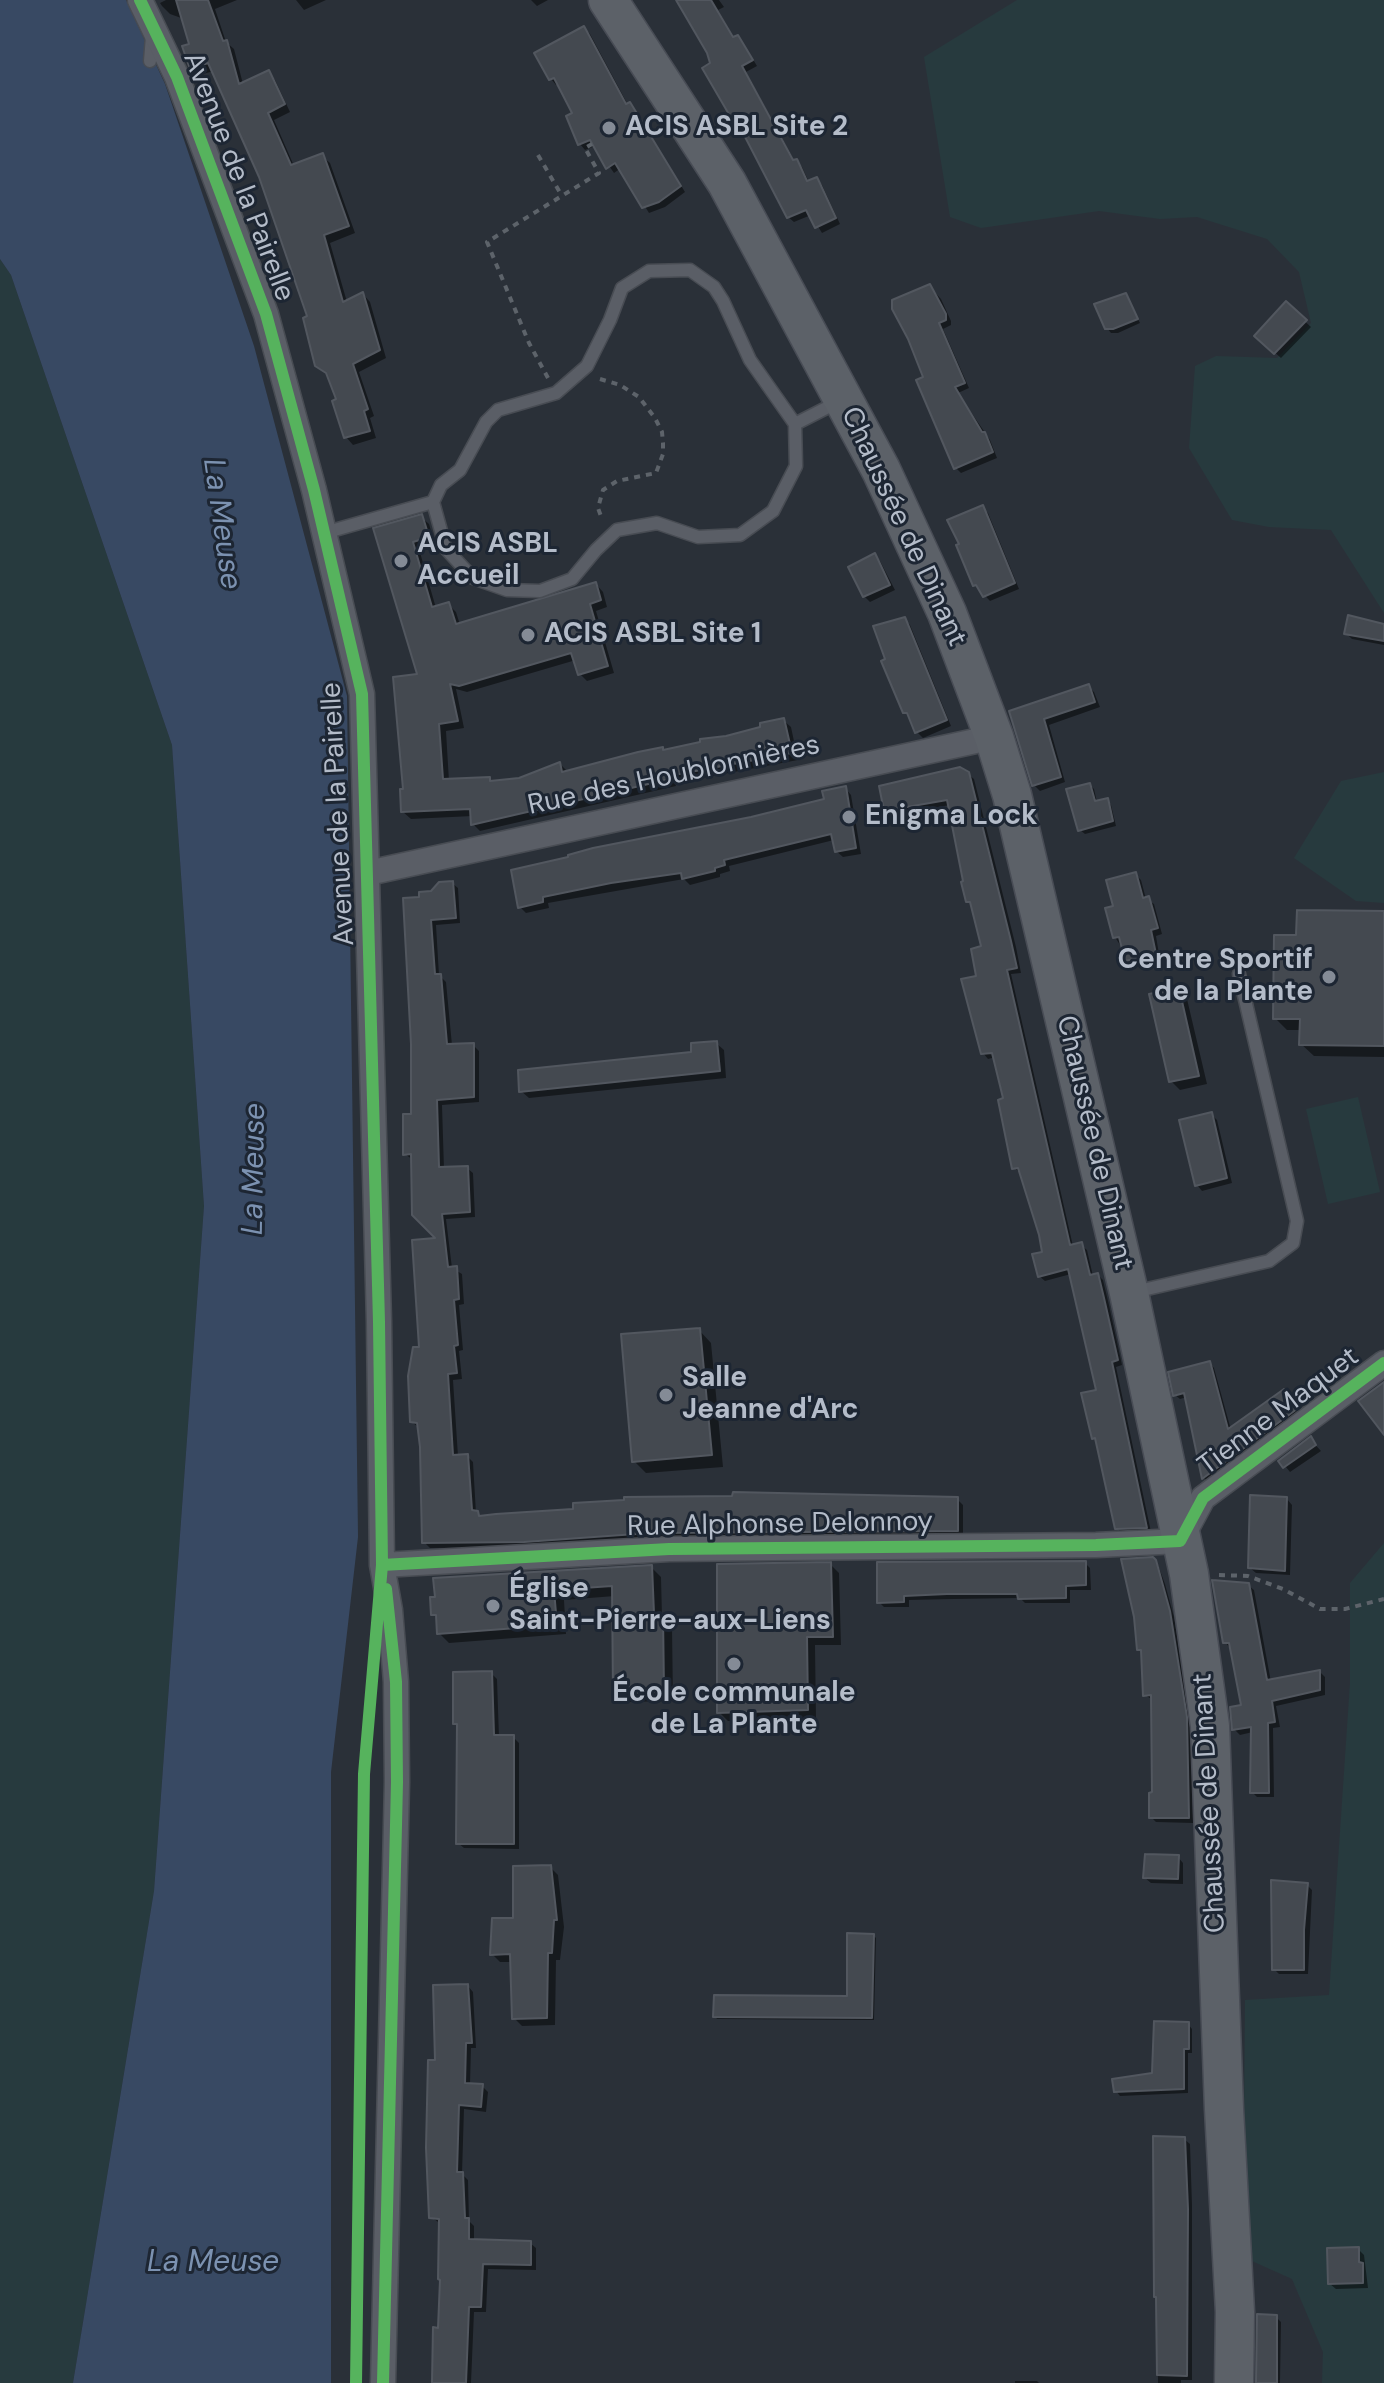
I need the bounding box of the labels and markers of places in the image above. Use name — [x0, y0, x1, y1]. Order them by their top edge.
place label: ACIS ASBL Site 2 — [625, 111, 848, 145]
marker: ACIS ASBL Site 2 — [600, 119, 618, 137]
place label: ACIS ASBL Accueil — [417, 528, 558, 594]
marker: ACIS ASBL Accueil — [392, 552, 410, 570]
place label: ACIS ASBL Site 1 — [544, 618, 761, 652]
marker: ACIS ASBL Site 1 — [519, 626, 537, 644]
place label: Enigma Lock — [865, 800, 1038, 834]
marker: Enigma Lock — [840, 808, 858, 826]
place label: Centre Sportif de la Plante — [1117, 944, 1313, 1010]
marker: Centre Sportif de la Plante — [1320, 968, 1338, 986]
place label: Salle Jeanne d'Arc — [682, 1362, 858, 1428]
marker: Salle Jeanne d'Arc — [657, 1386, 675, 1404]
place label: Église Saint-Pierre-aux-Liens — [509, 1573, 831, 1639]
marker: Église Saint-Pierre-aux-Liens — [484, 1597, 502, 1615]
marker: École communale de La Plante — [725, 1655, 743, 1673]
place label: École communale de La Plante — [612, 1677, 856, 1743]

